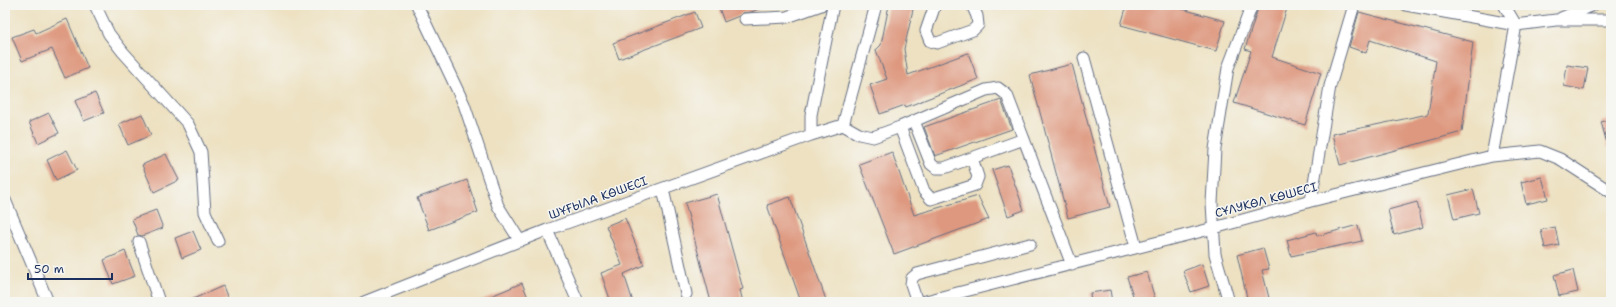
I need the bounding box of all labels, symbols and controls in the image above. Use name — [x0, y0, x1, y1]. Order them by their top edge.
street label: ШҰҒЫЛА КӨШЕСІ — [546, 173, 650, 223]
street label: СҰЛУКӨЛ КӨШЕСІ — [1213, 179, 1319, 221]
scale bar — [28, 255, 112, 281]
text: 50 m — [34, 261, 64, 277]

